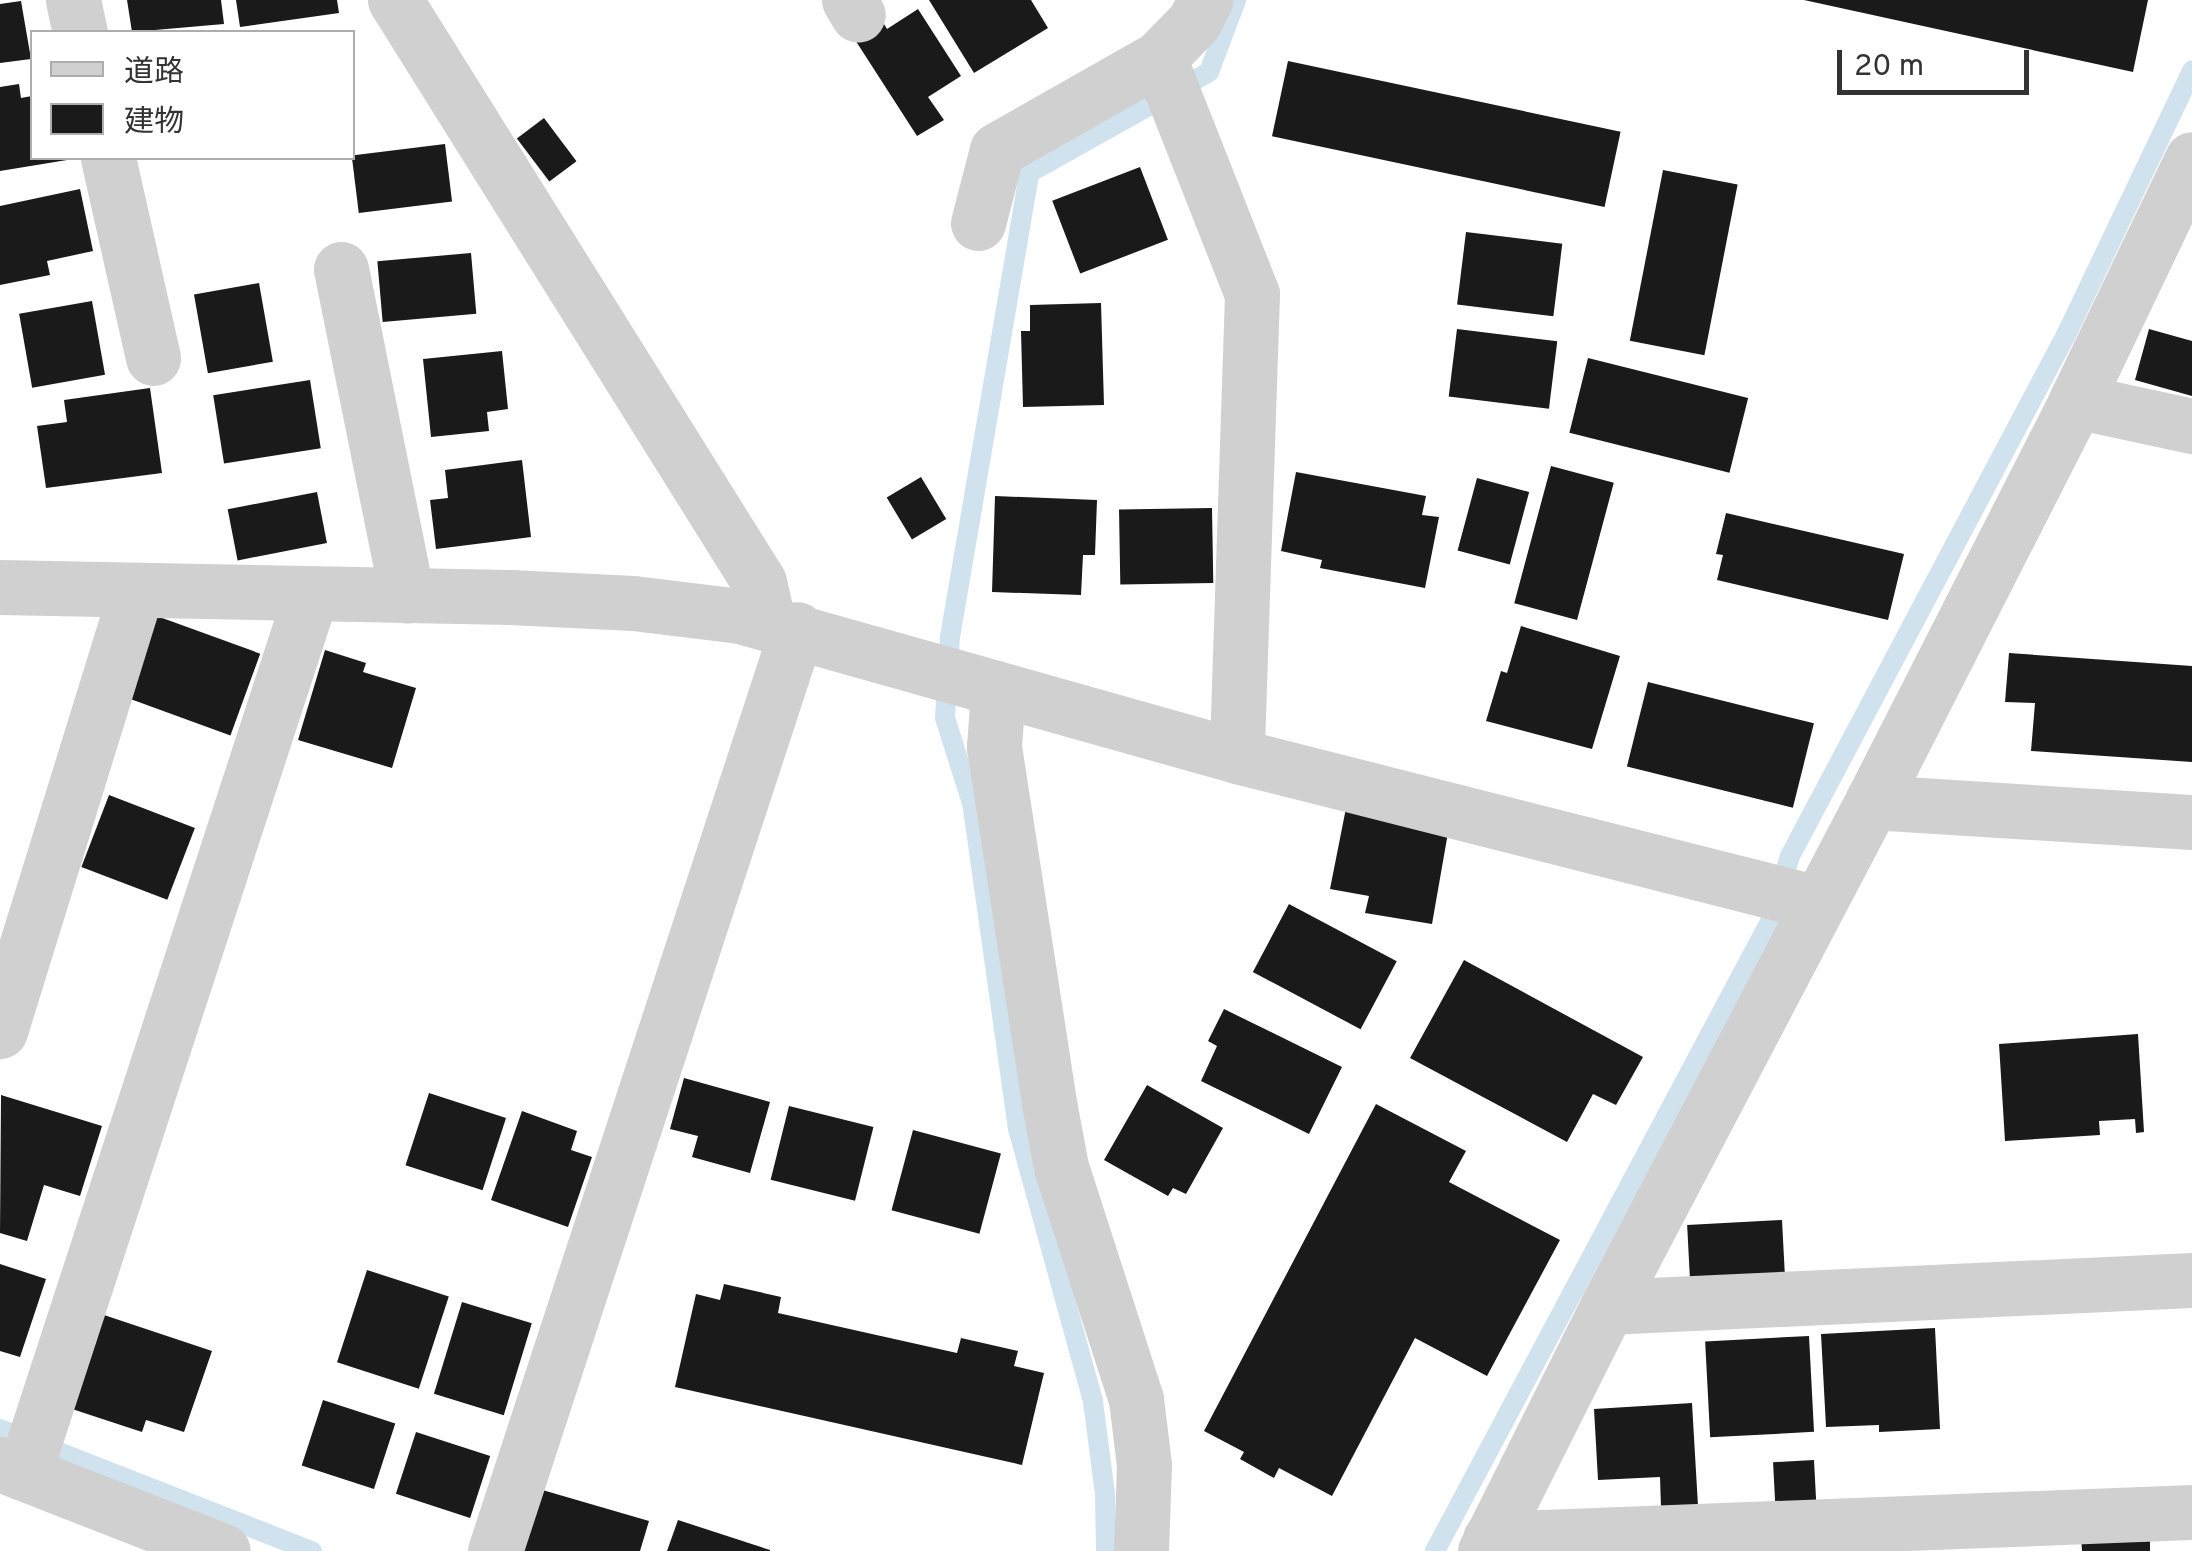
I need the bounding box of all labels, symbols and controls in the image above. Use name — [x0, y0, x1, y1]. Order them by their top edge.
legend — [30, 30, 355, 160]
scale bar — [1842, 30, 2034, 92]
text: 20 m — [1854, 49, 1924, 86]
text: 道路 — [124, 55, 184, 92]
text: 建物 — [124, 105, 184, 142]

